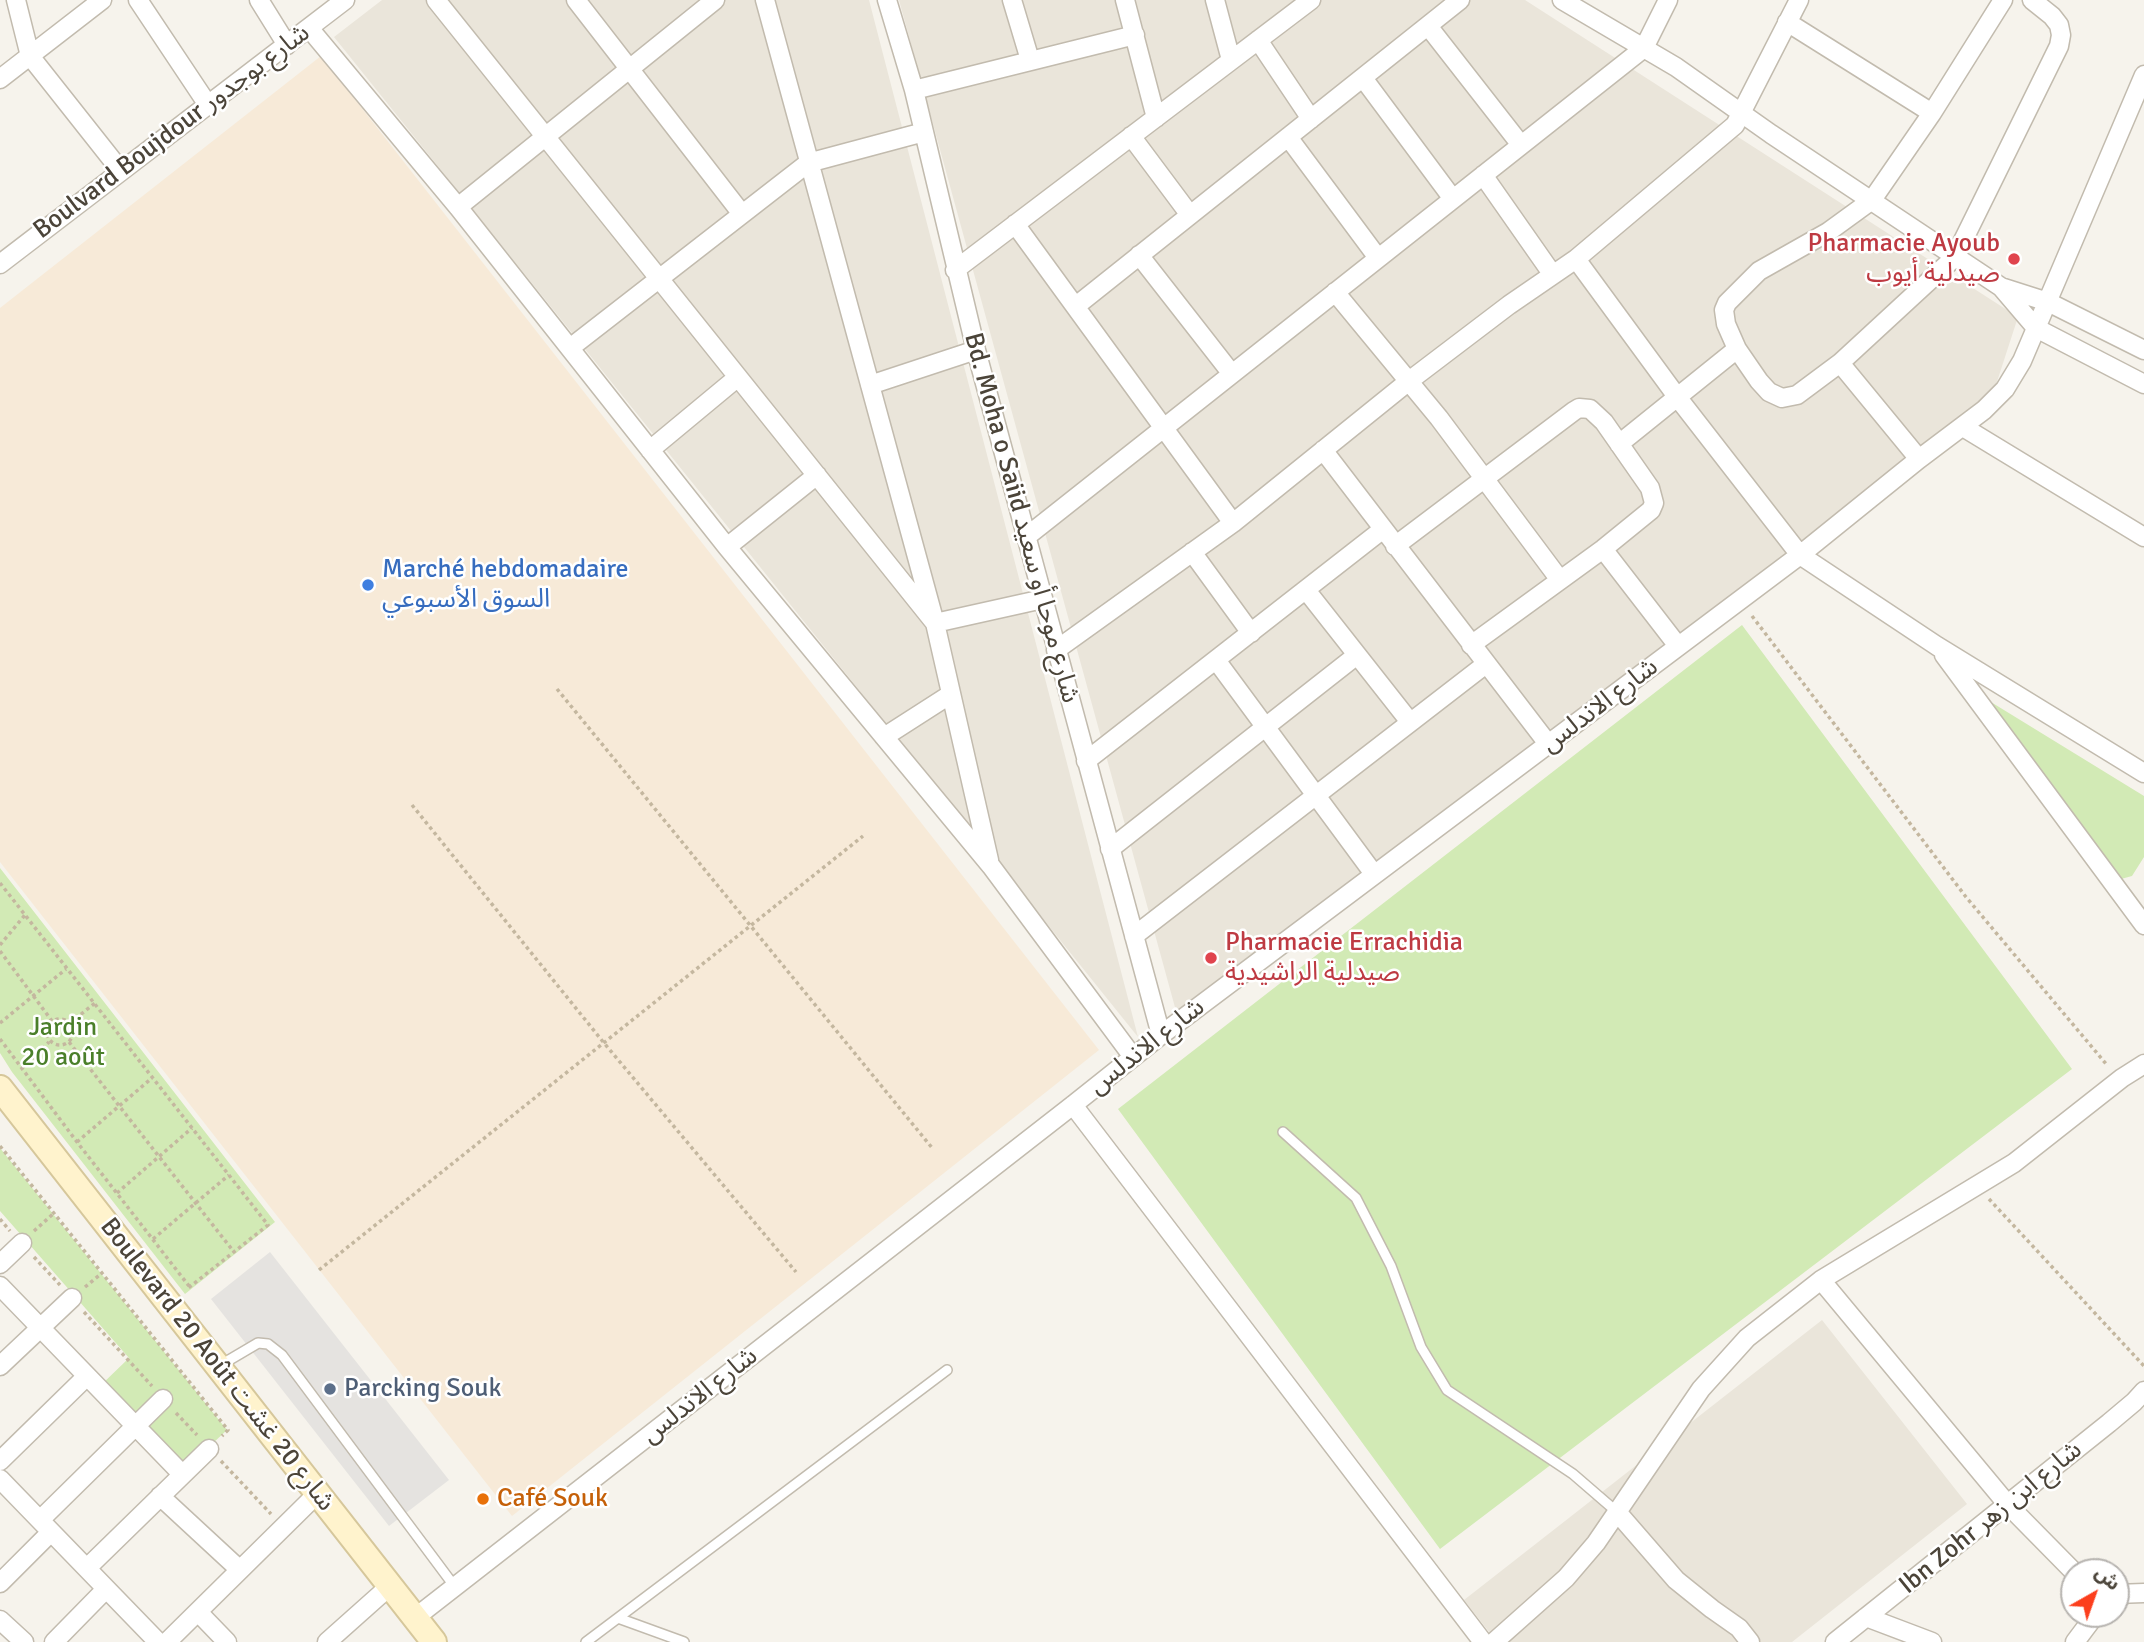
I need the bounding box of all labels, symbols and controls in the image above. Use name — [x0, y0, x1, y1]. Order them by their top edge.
street label: Boulvard Boujdour شارع بوجدور — [28, 18, 316, 246]
place label: Pharmacie Ayoub صيدلية أيوب — [1807, 228, 2000, 290]
marker: Pharmacie Ayoub صيدلية أيوب — [2006, 251, 2022, 267]
street label: Bd. Moha o Saiid شارع موحا أو سعيد — [957, 329, 1085, 707]
place label: Marché hebdomadaire السوق الأسبوعي — [382, 554, 629, 616]
marker: Marché hebdomadaire السوق الأسبوعي — [360, 577, 376, 593]
street label: شارع الاندلس — [1535, 652, 1665, 760]
place label: Pharmacie Errachidia صيدلية الراشيدية — [1225, 927, 1463, 988]
marker: Pharmacie Errachidia صيدلية الراشيدية — [1203, 950, 1219, 966]
street label: شارع الاندلس — [1083, 992, 1211, 1102]
park label: Jardin 20 août — [21, 1012, 105, 1074]
street label: Boulevard 20 Août شارع 20 غشت — [93, 1212, 341, 1518]
street label: شارع الاندلس — [636, 1341, 764, 1451]
place label: Parcking Souk — [344, 1373, 501, 1405]
marker: Parcking Souk — [322, 1381, 338, 1397]
street label: Ibn Zohr شارع ابن زهر — [1893, 1435, 2089, 1601]
place label: Café Souk — [497, 1483, 608, 1515]
marker: Café Souk — [475, 1491, 491, 1507]
north arrow — [2060, 1558, 2130, 1628]
text: ش — [2090, 1561, 2125, 1596]

